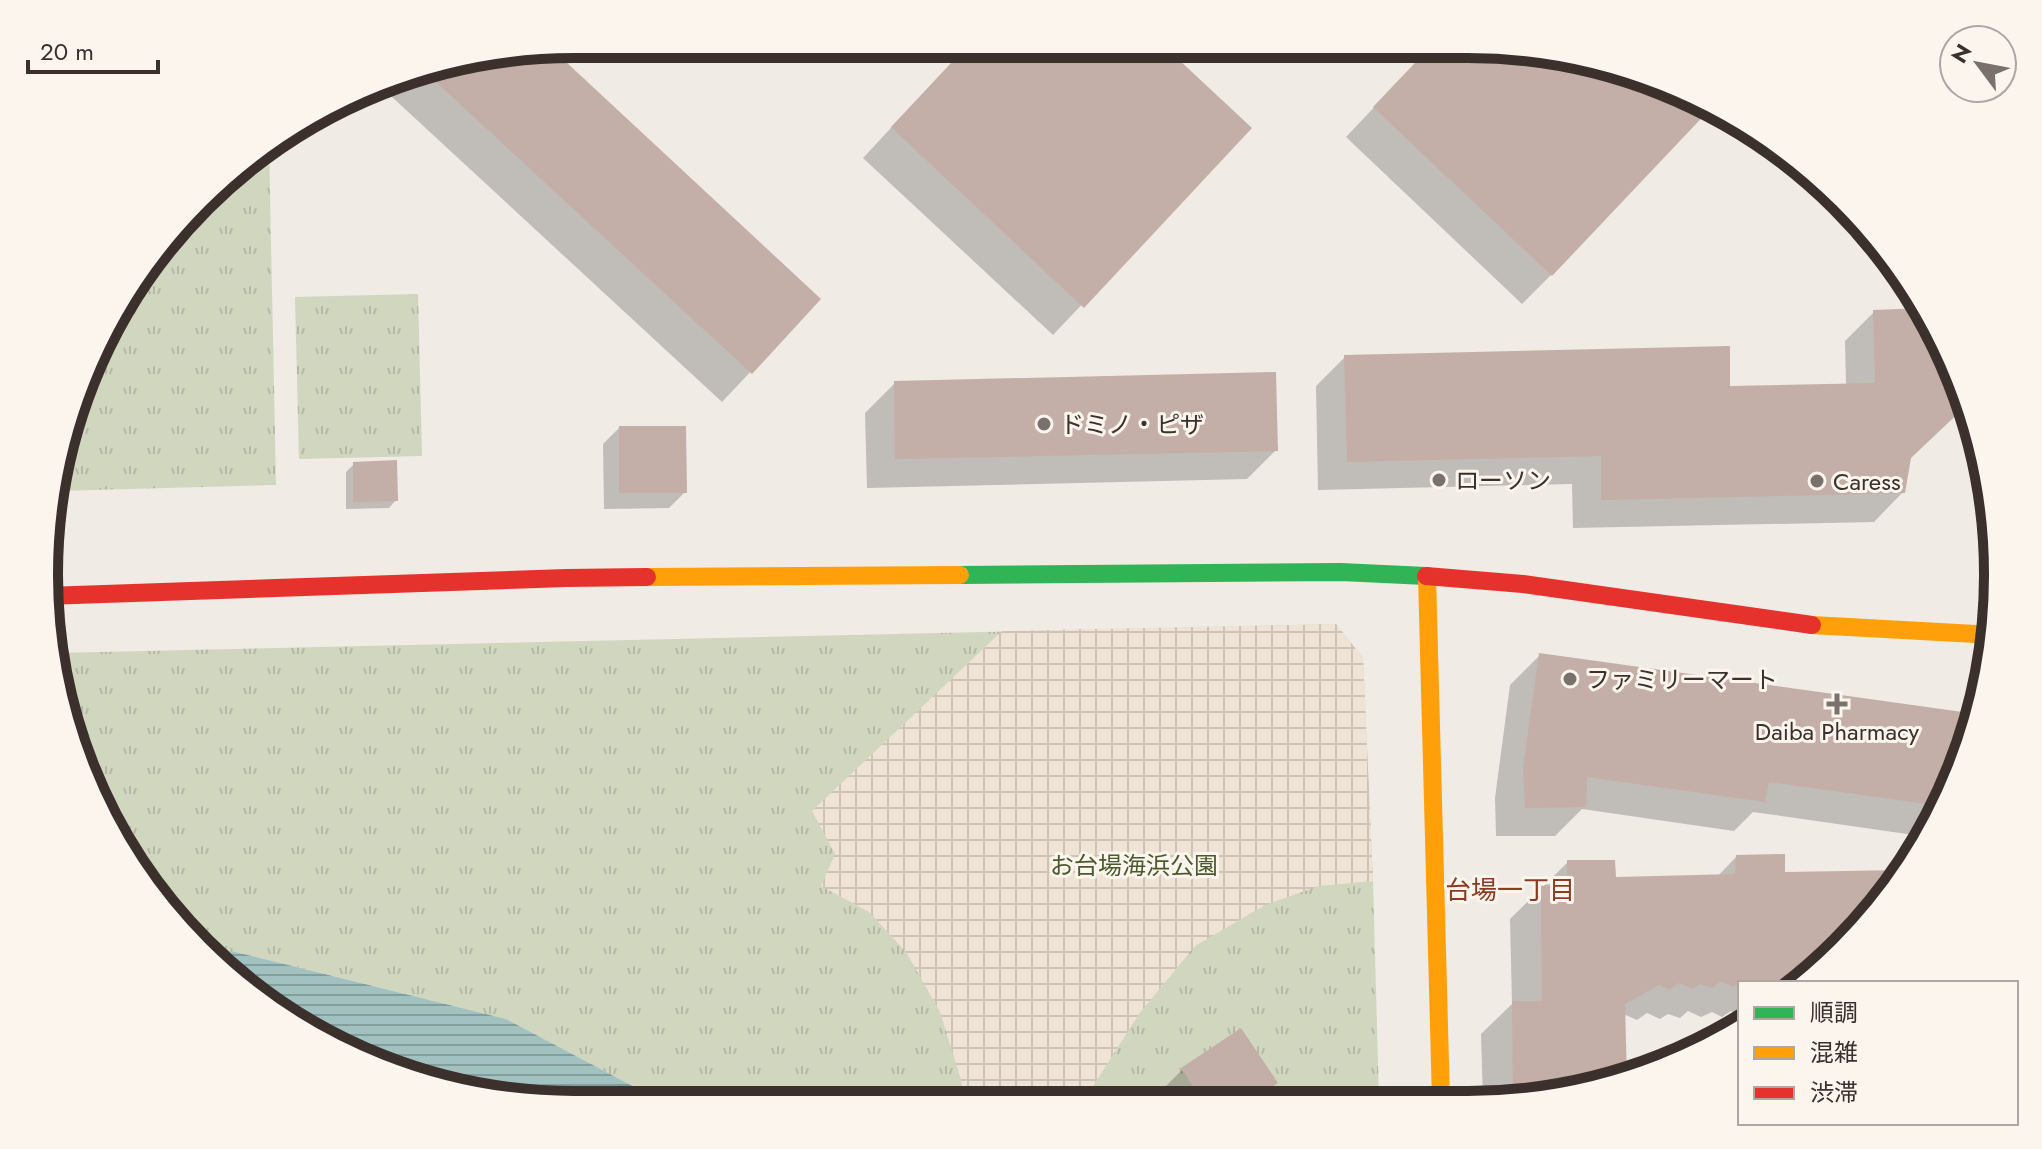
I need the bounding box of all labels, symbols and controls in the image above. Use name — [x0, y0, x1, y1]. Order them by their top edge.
scale bar — [28, 24, 158, 74]
north arrow — [1938, 24, 2018, 104]
text: 20 m — [40, 34, 94, 69]
text: N — [1943, 38, 1979, 69]
place label: ドミノ・ピザ — [1060, 407, 1204, 442]
marker: ドミノ・ピザ — [1035, 415, 1053, 433]
place label: ローソン — [1455, 463, 1551, 498]
place label: Caress — [1833, 464, 1901, 499]
marker: ローソン — [1430, 471, 1448, 489]
marker: Caress — [1808, 472, 1826, 490]
place label: ファミリーマート — [1586, 662, 1778, 697]
marker: ファミリーマート — [1561, 670, 1579, 688]
marker: Daiba Pharmacy — [1828, 695, 1846, 713]
place label: Daiba Pharmacy — [1755, 714, 1920, 749]
park label: お台場海浜公園 — [1050, 848, 1218, 883]
district label: 台場一丁目 — [1445, 871, 1575, 909]
legend — [1738, 981, 2018, 1125]
text: 順調 — [1810, 995, 1858, 1030]
text: 混雑 — [1810, 1035, 1858, 1070]
text: 渋滞 — [1810, 1075, 1858, 1110]

